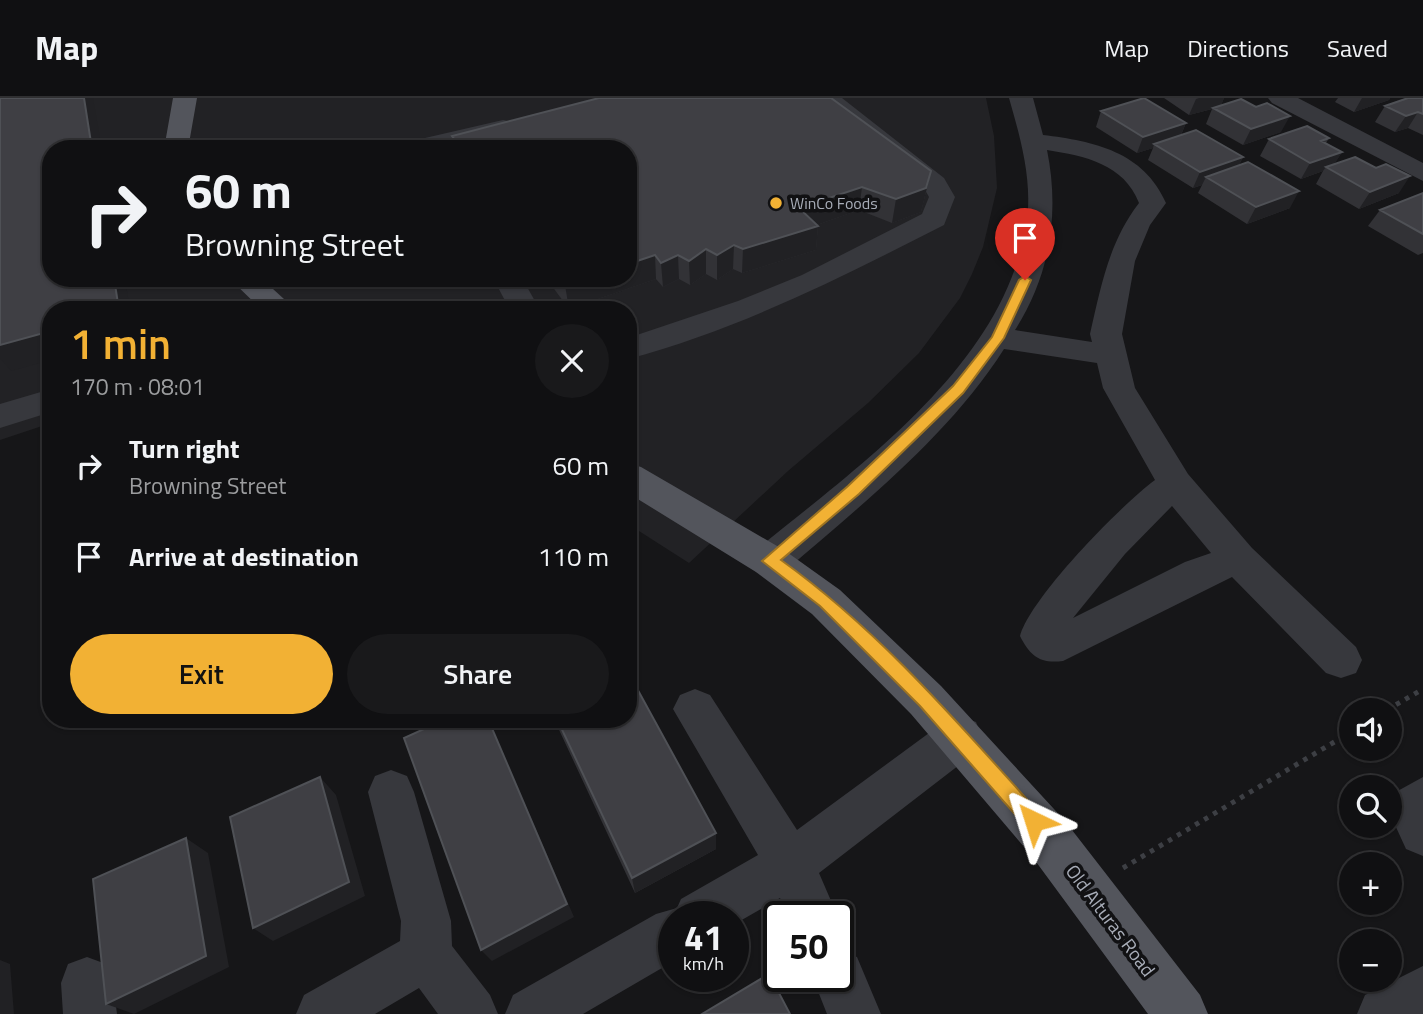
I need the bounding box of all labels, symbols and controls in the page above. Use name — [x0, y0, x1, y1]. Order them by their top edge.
text: Map — [35, 23, 98, 73]
text: Map — [1104, 30, 1149, 66]
text: Directions — [1187, 30, 1289, 66]
text: Saved — [1327, 30, 1388, 66]
text: 60 m — [185, 152, 292, 227]
icon: right — [70, 168, 161, 259]
place label: WinCo Foods — [790, 191, 878, 215]
marker: WinCo Foods — [768, 195, 784, 211]
pin — [995, 208, 1055, 280]
icon: arrive — [1006, 219, 1044, 257]
text: Browning Street — [185, 220, 404, 268]
text: 1 min — [70, 311, 171, 375]
button: close — [535, 324, 609, 398]
text: 170 m · 08:01 — [70, 369, 205, 404]
text: Turn right — [129, 429, 240, 468]
text: 60 m — [552, 446, 609, 485]
icon: right — [70, 447, 108, 485]
text: Browning Street — [129, 468, 286, 503]
text: Arrive at destination — [129, 537, 359, 576]
text: 110 m — [538, 537, 609, 576]
icon: arrive — [70, 538, 108, 576]
button: Exit — [70, 634, 333, 714]
button: Share — [347, 634, 609, 714]
map controls — [1339, 698, 1402, 992]
button: sound — [1339, 698, 1402, 761]
button: search — [1339, 775, 1402, 838]
position arrow — [997, 784, 1071, 858]
button: + — [1339, 852, 1402, 915]
street label: Old Alturas Road — [1059, 858, 1163, 982]
speed limit sign: 50 — [763, 901, 854, 992]
text: 41 — [684, 910, 723, 964]
button: − — [1339, 929, 1402, 992]
text: km/h — [683, 950, 724, 977]

